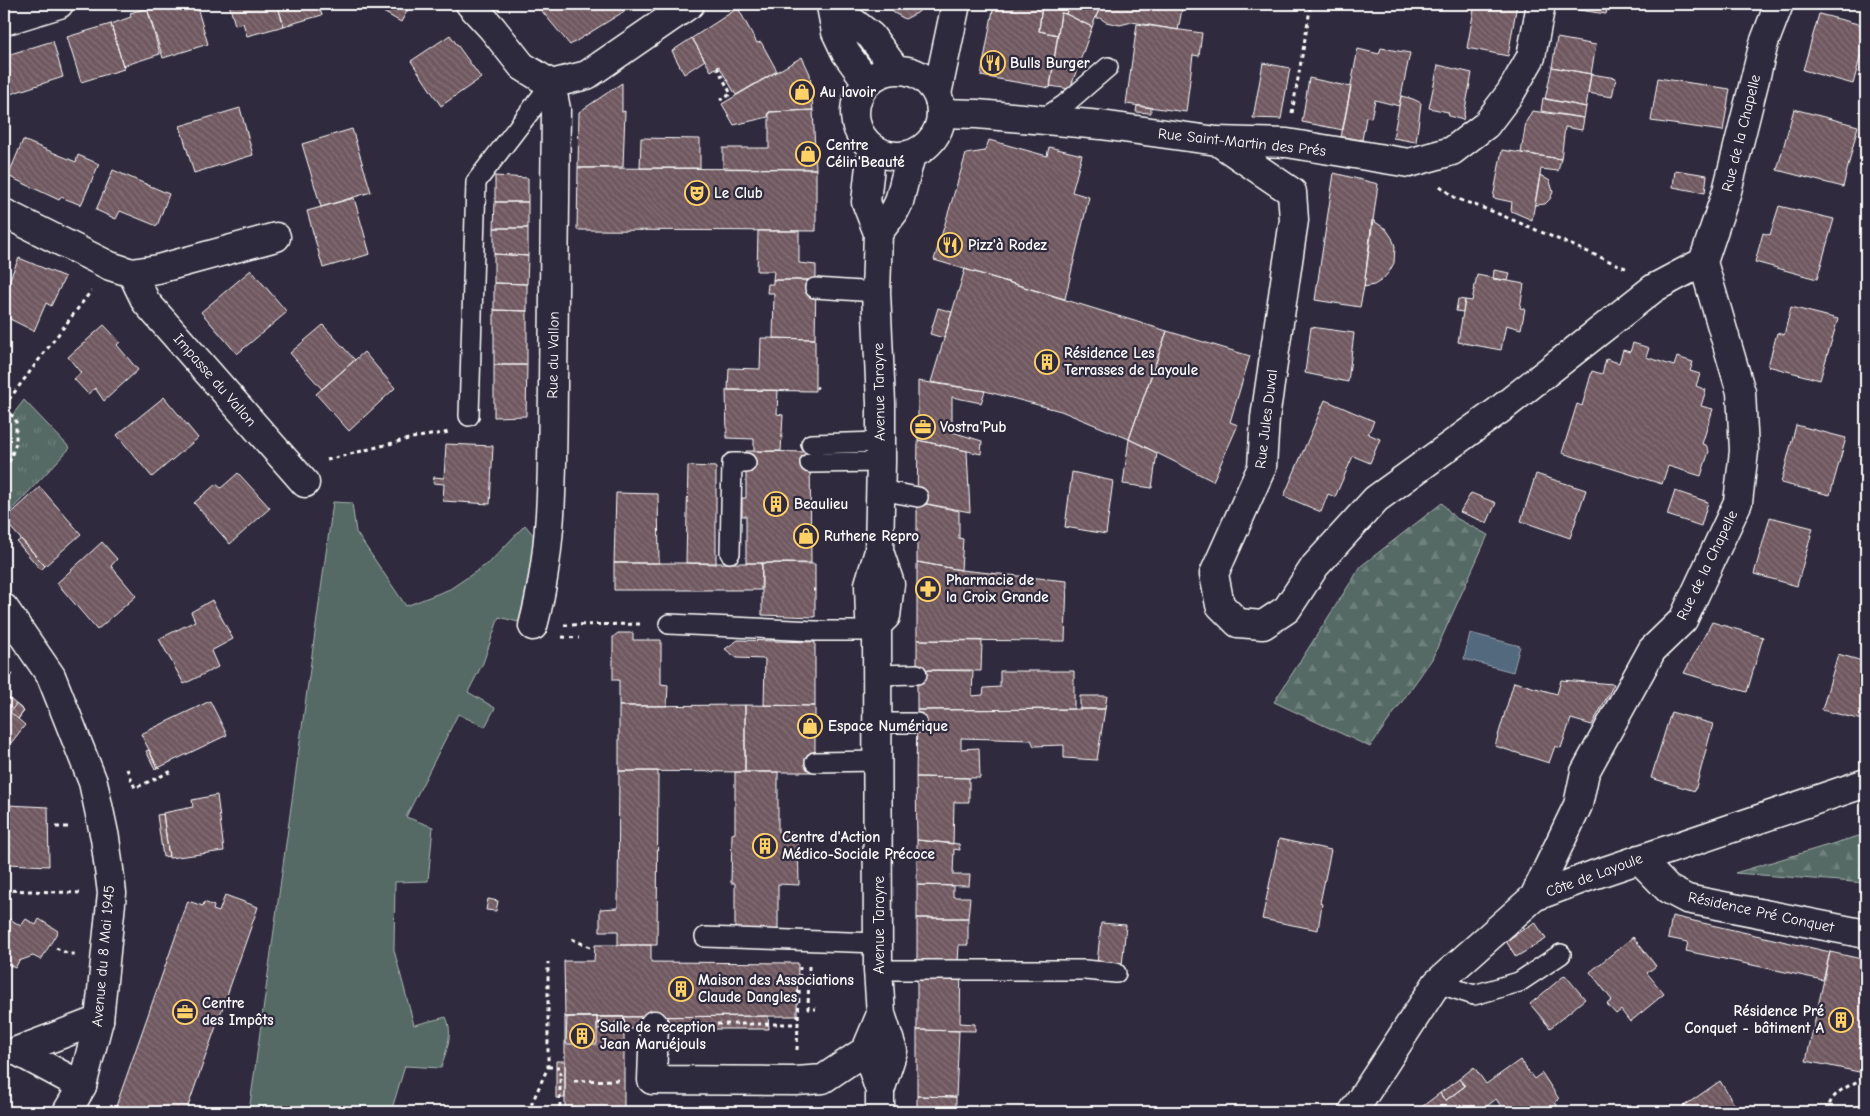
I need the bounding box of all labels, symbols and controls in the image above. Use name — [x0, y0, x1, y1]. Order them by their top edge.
restaurant icon: Bulls Burger — [980, 50, 1006, 76]
place label: Bulls Burger — [1010, 54, 1090, 72]
street label: Rue de la Chapelle — [1718, 72, 1764, 193]
shop icon: Au lavoir — [789, 79, 815, 105]
place label: Au lavoir — [820, 83, 876, 101]
street label: Rue Saint-Martin des Prés — [1157, 124, 1327, 160]
place label: Centre Célin'Beauté — [826, 136, 905, 171]
shop icon: Centre Célin'Beauté — [795, 141, 821, 167]
theatre icon: Le Club — [684, 180, 710, 206]
place label: Le Club — [714, 184, 763, 202]
restaurant icon: Pizz'à Rodez — [937, 232, 963, 258]
place label: Pizz'à Rodez — [968, 236, 1048, 254]
street label: Rue du Vallon — [543, 311, 563, 399]
street label: Impasse du Vallon — [170, 330, 260, 430]
street label: Avenue Tarayre — [869, 342, 889, 441]
place label: Résidence Les Terrasses de Layoule — [1064, 344, 1198, 379]
building icon: Résidence Les Terrasses de Layoule — [1034, 349, 1060, 375]
street label: Rue Jules Duval — [1251, 368, 1281, 470]
office icon: Vostra'Pub — [910, 414, 936, 440]
place label: Vostra'Pub — [940, 418, 1007, 436]
building icon: Beaulieu — [763, 491, 789, 517]
place label: Beaulieu — [794, 495, 848, 513]
street label: Rue de la Chapelle — [1673, 507, 1742, 623]
shop icon: Ruthene Repro — [793, 523, 819, 549]
place label: Ruthene Repro — [824, 527, 919, 545]
place label: Pharmacie de la Croix Grande — [946, 571, 1049, 606]
pharmacy icon: Pharmacie de la Croix Grande — [915, 576, 941, 602]
shop icon: Espace Numérique — [797, 713, 823, 739]
place label: Espace Numérique — [828, 717, 948, 735]
place label: Centre d'Action Médico-Sociale Précoce — [782, 828, 935, 863]
building icon: Centre d'Action Médico-Sociale Précoce — [752, 833, 778, 859]
street label: Côte de Layoule — [1543, 849, 1645, 901]
street label: Avenue Tarayre — [870, 875, 888, 974]
street label: Avenue du 8 Mai 1945 — [88, 884, 118, 1028]
street label: Résidence Pré Conquet — [1686, 888, 1836, 936]
place label: Maison des Associations Claude Dangles — [698, 971, 854, 1006]
building icon: Maison des Associations Claude Dangles — [668, 976, 694, 1002]
place label: Centre des Impôts — [202, 994, 274, 1029]
office icon: Centre des Impôts — [172, 999, 198, 1025]
place label: Résidence Pré Conquet - bâtiment A — [1684, 1002, 1825, 1037]
building icon: Résidence Pré Conquet - bâtiment A — [1828, 1007, 1854, 1033]
place label: Salle de reception Jean Maruéjouls — [600, 1018, 716, 1053]
building icon: Salle de reception Jean Maruéjouls — [569, 1023, 595, 1049]

